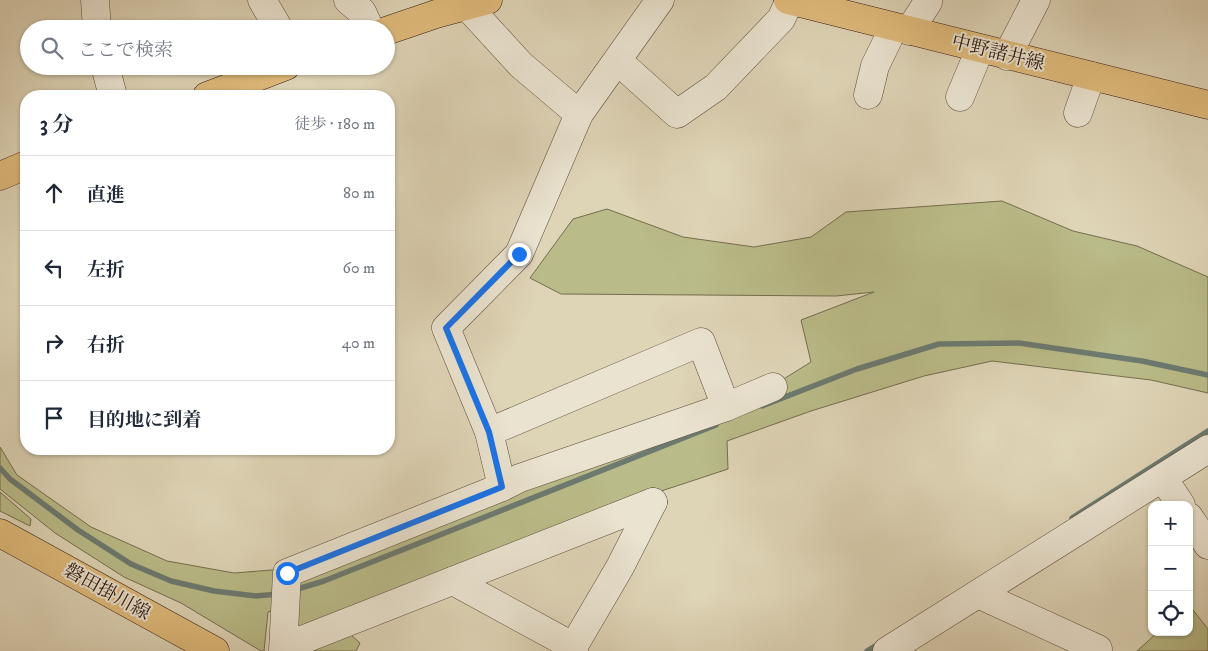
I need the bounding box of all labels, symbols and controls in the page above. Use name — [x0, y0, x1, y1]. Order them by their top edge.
search box — [20, 20, 395, 75]
street label: 中野諸井線 — [949, 30, 1047, 76]
icon: search — [38, 34, 66, 62]
text: ここで検索 — [78, 39, 173, 62]
text: 3 分 — [40, 112, 73, 138]
text: 徒歩 · 180 m — [294, 114, 375, 134]
icon: ahead — [40, 179, 68, 207]
text: 80 m — [343, 183, 375, 203]
text: 直進 — [87, 184, 125, 207]
route end — [508, 243, 531, 266]
icon: left — [40, 254, 68, 282]
text: 60 m — [343, 258, 375, 278]
text: 左折 — [87, 259, 125, 282]
icon: right — [40, 329, 68, 357]
text: 40 m — [342, 333, 375, 353]
text: 右折 — [87, 334, 125, 357]
icon: arrive — [40, 404, 68, 432]
text: 目的地に到着 — [87, 409, 201, 432]
map controls — [1148, 501, 1193, 636]
button: + — [1148, 501, 1193, 546]
button: − — [1148, 546, 1193, 591]
street label: 磐田掛川線 — [60, 559, 154, 625]
route start — [276, 562, 299, 585]
button: locate — [1148, 591, 1193, 636]

